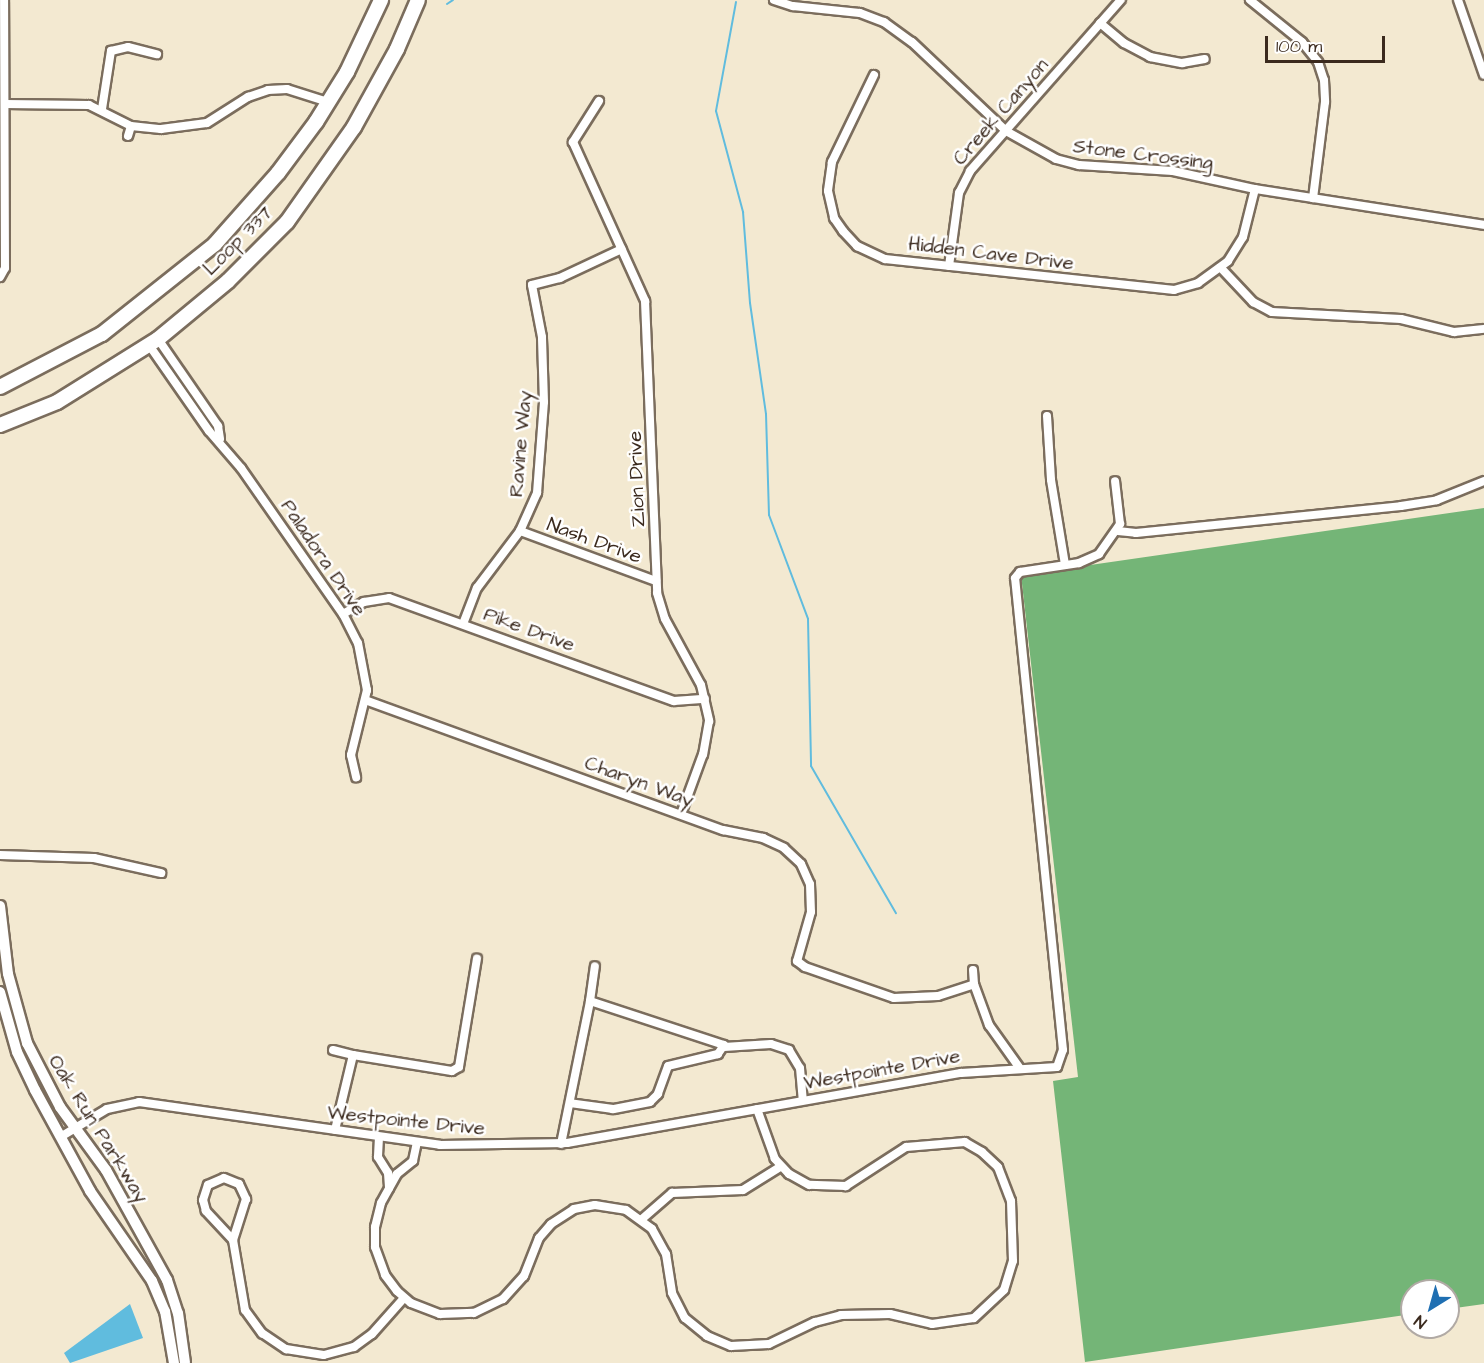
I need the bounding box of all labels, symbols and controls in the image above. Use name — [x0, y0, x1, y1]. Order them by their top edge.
scale bar — [1268, 24, 1388, 62]
text: 100 m — [1276, 34, 1322, 59]
street label: Creek Canyon — [948, 54, 1054, 170]
street label: Stone Crossing — [1072, 135, 1214, 175]
street label: Loop 337 — [198, 201, 278, 281]
street label: Hidden Cave Drive — [907, 232, 1075, 276]
street label: Ravine Way — [504, 390, 538, 498]
street label: Zion Drive — [623, 431, 651, 527]
street label: Paladora Drive — [275, 495, 371, 621]
street label: Nash Drive — [543, 513, 645, 569]
street label: Pike Drive — [480, 602, 578, 658]
street label: Charyn Way — [581, 751, 697, 813]
street label: Westpointe Drive — [802, 1044, 962, 1096]
street label: Oak Run Parkway — [43, 1051, 153, 1207]
street label: Westpointe Drive — [326, 1101, 486, 1141]
north arrow — [1400, 1279, 1460, 1339]
text: N — [1410, 1310, 1431, 1334]

